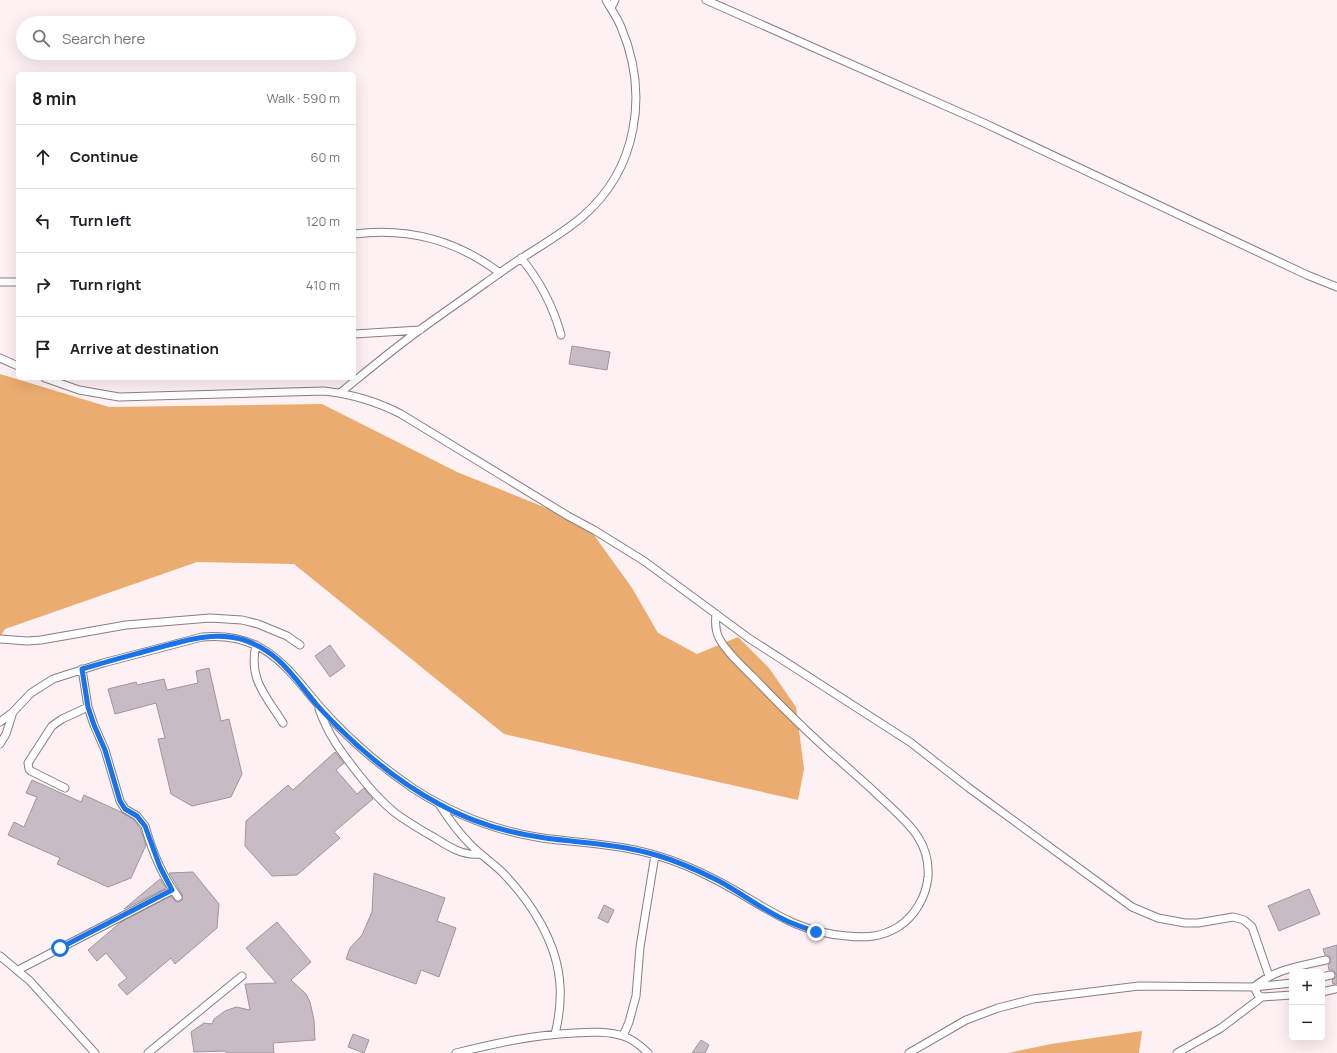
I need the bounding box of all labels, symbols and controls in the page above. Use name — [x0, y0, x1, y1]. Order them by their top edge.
search box — [16, 16, 356, 60]
icon: search — [30, 27, 52, 49]
text: Search here — [62, 28, 145, 49]
text: 8 min — [32, 87, 77, 110]
text: Walk · 590 m — [266, 89, 340, 107]
icon: ahead — [32, 146, 54, 168]
text: Continue — [70, 146, 138, 167]
text: 60 m — [310, 148, 340, 166]
icon: left — [32, 210, 54, 232]
text: Turn left — [70, 210, 132, 231]
text: 120 m — [306, 212, 340, 230]
icon: right — [32, 274, 54, 296]
text: Turn right — [70, 274, 141, 295]
text: 410 m — [306, 276, 340, 294]
icon: arrive — [32, 338, 54, 360]
text: Arrive at destination — [70, 338, 219, 359]
route end — [807, 923, 825, 941]
route start — [51, 939, 69, 957]
map controls — [1289, 969, 1325, 1041]
button: + — [1289, 969, 1325, 1005]
button: − — [1289, 1005, 1325, 1041]

